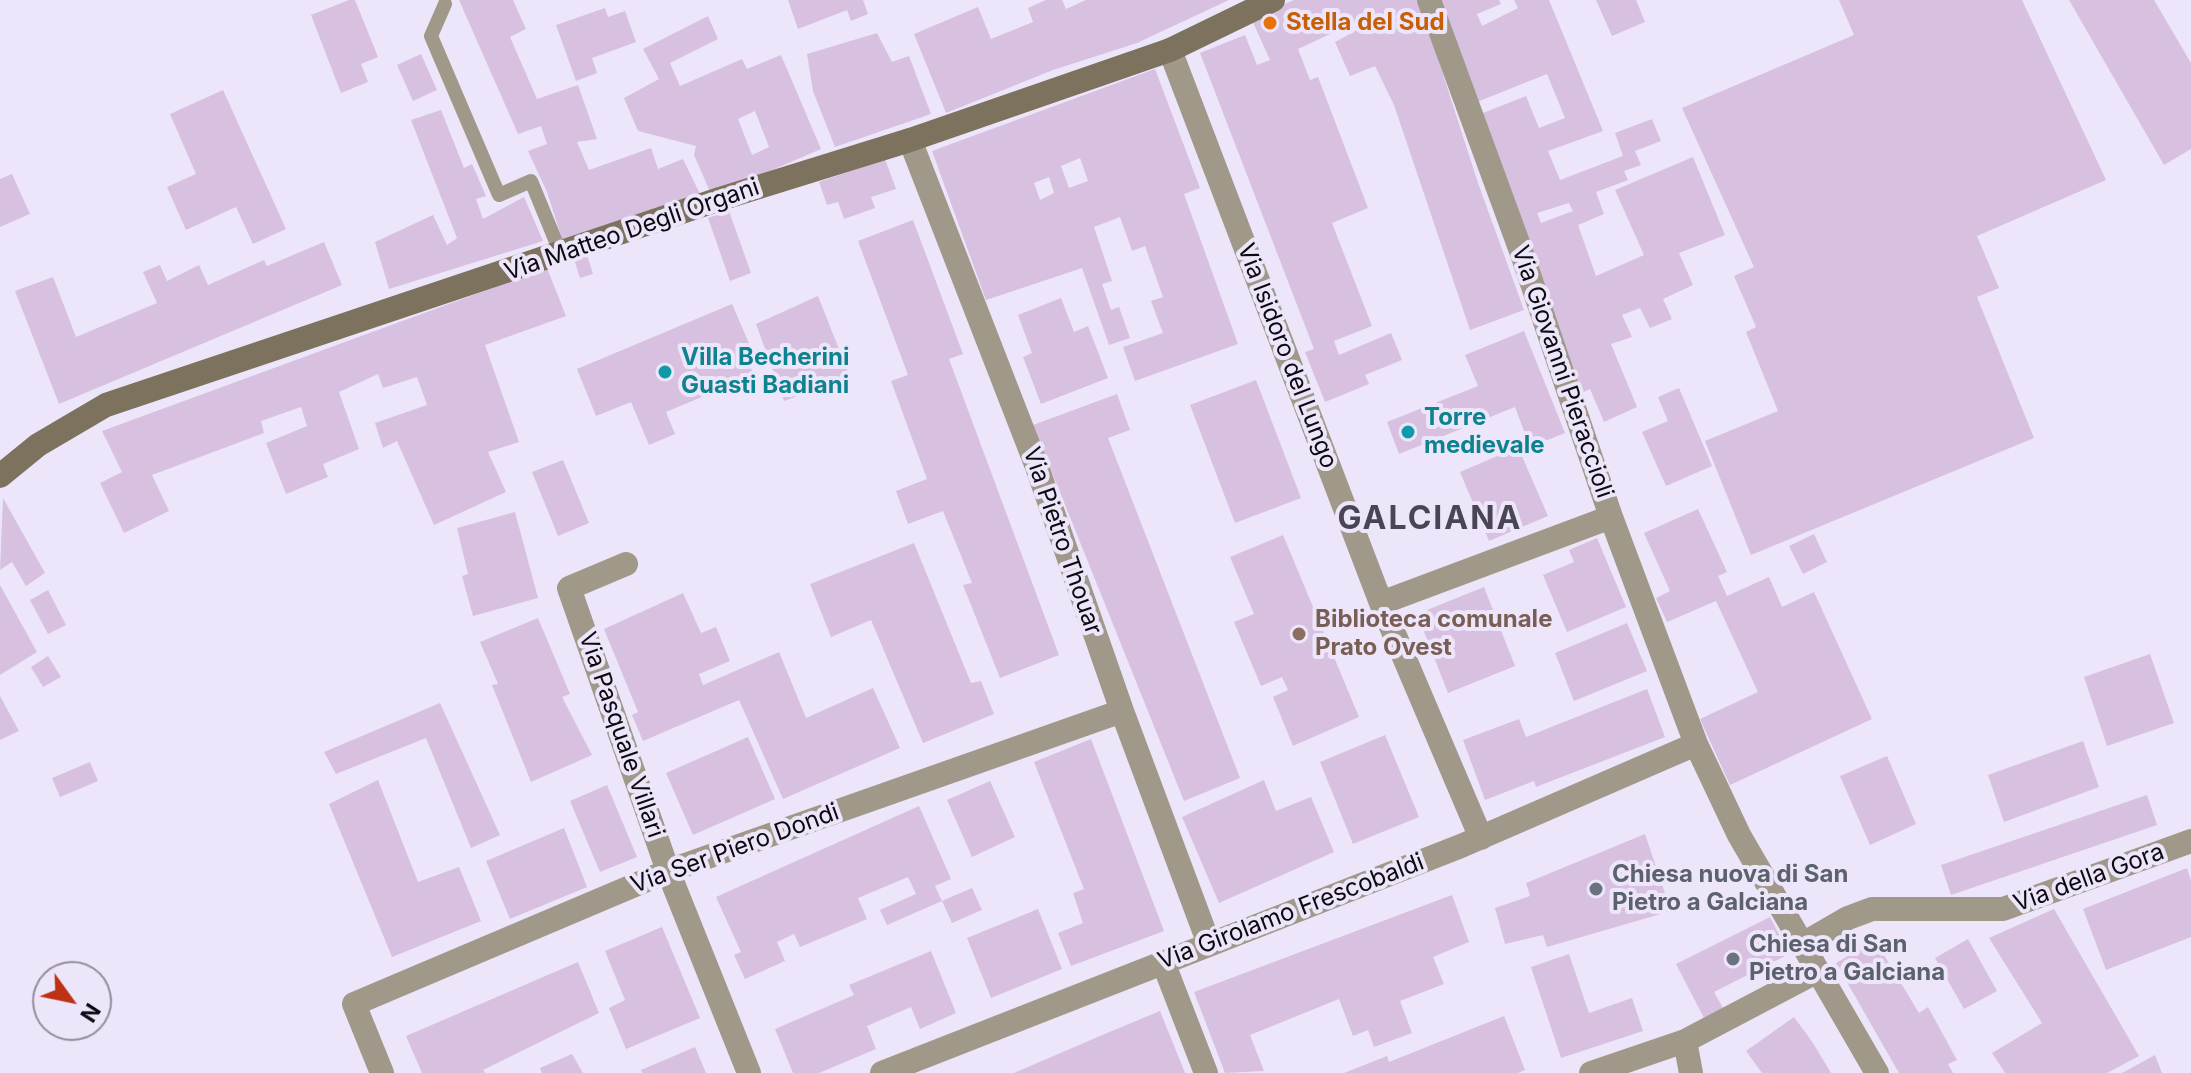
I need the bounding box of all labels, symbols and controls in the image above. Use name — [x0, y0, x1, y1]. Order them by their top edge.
place label: Stella del Sud — [1286, 9, 1445, 37]
marker: Stella del Sud — [1261, 14, 1279, 32]
street label: Via Matteo Degli Organi — [501, 173, 763, 287]
street label: Via Isidoro del Lungo — [1231, 239, 1343, 473]
street label: Via Giovanni Pieraccioli — [1505, 242, 1619, 502]
place label: Villa Becherini Guasti Badiani — [681, 344, 849, 400]
marker: Villa Becherini Guasti Badiani — [656, 363, 674, 381]
place label: Torre medievale — [1424, 404, 1545, 460]
marker: Torre medievale — [1399, 423, 1417, 441]
street label: Via Pietro Thouar — [1016, 444, 1108, 638]
district label: GALCIANA — [1338, 500, 1522, 538]
place label: Biblioteca comunale Prato Ovest — [1315, 606, 1552, 662]
marker: Biblioteca comunale Prato Ovest — [1290, 625, 1308, 643]
street label: Via Pasquale Villari — [572, 628, 670, 842]
street label: Via Ser Piero Dondi — [627, 798, 843, 900]
street label: Via della Gora — [2010, 837, 2168, 919]
street label: Via Girolamo Frescobaldi — [1154, 848, 1428, 976]
place label: Chiesa nuova di San Pietro a Galciana — [1612, 861, 1848, 917]
marker: Chiesa nuova di San Pietro a Galciana — [1587, 880, 1605, 898]
place label: Chiesa di San Pietro a Galciana — [1749, 931, 1945, 987]
marker: Chiesa di San Pietro a Galciana — [1724, 950, 1742, 968]
north arrow — [32, 961, 112, 1041]
text: N — [75, 999, 106, 1027]

